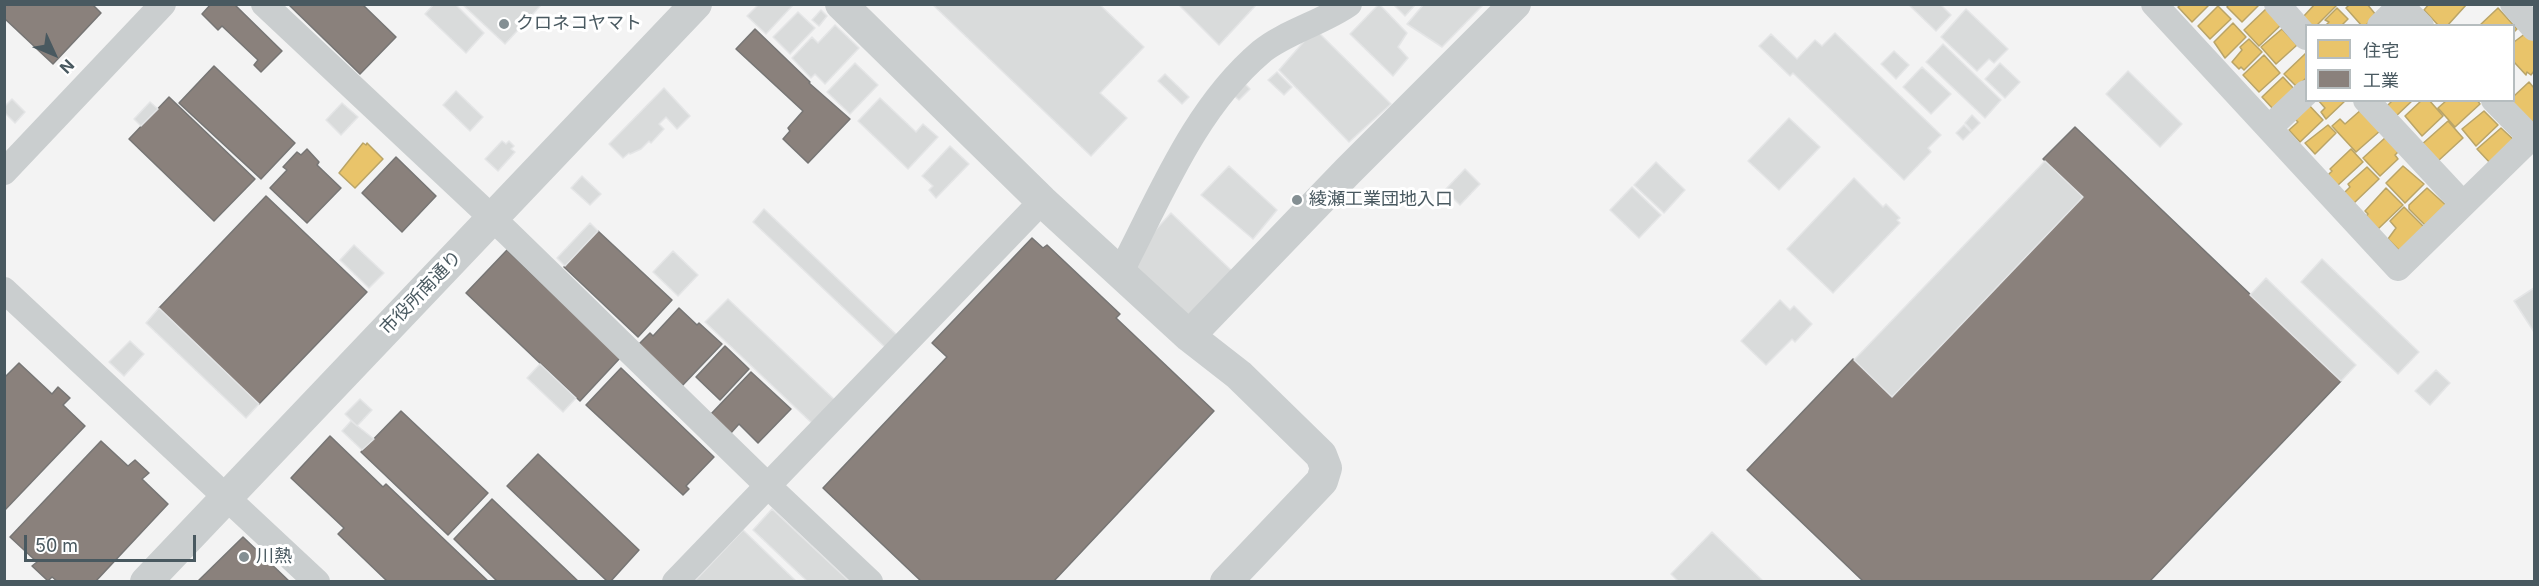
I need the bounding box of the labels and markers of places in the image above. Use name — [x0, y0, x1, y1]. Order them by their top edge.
place label: クロネコヤマト — [516, 13, 642, 35]
marker: クロネコヤマト — [497, 17, 511, 31]
place label: 綾瀬工業団地入口 — [1309, 189, 1453, 211]
marker: 綾瀬工業団地入口 — [1290, 193, 1304, 207]
place label: 川熱 — [256, 546, 292, 568]
marker: 川熱 — [237, 550, 251, 564]

